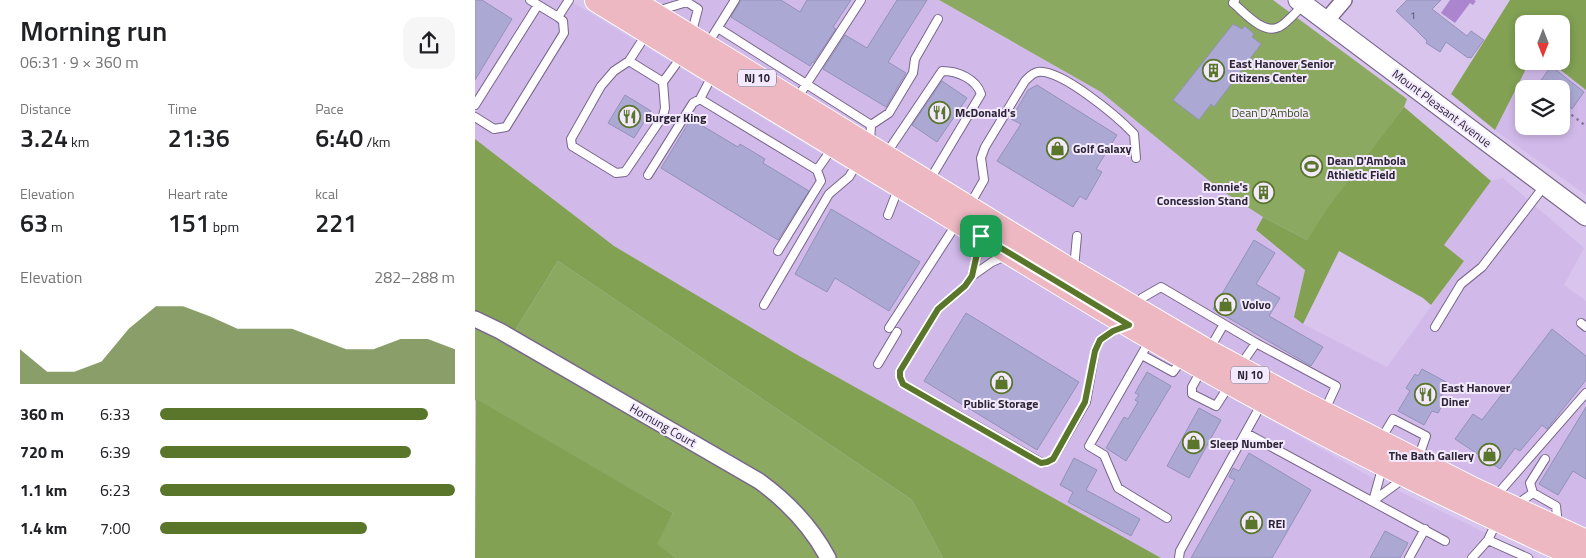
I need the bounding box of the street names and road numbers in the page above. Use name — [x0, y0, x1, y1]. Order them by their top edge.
street label: Mount Pleasant Avenue — [1388, 64, 1496, 152]
road number: NJ 10 — [738, 70, 776, 86]
road number: NJ 10 — [1231, 366, 1269, 384]
street label: Hornung Court — [626, 398, 701, 452]

